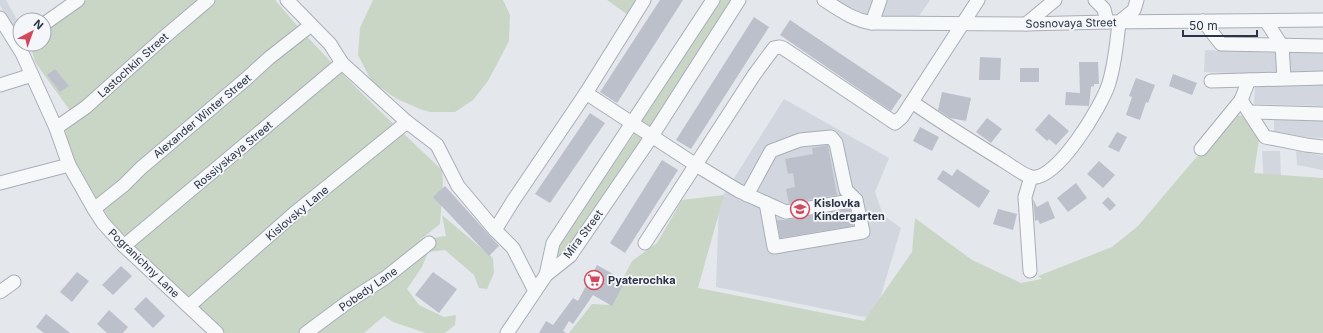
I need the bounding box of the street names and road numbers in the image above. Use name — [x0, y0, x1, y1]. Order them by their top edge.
street label: Sosnovaya Street — [1025, 15, 1117, 31]
street label: Lastochkin Street — [95, 29, 172, 100]
street label: Alexander Winter Street — [150, 71, 254, 161]
street label: Rossiyskaya Street — [191, 118, 275, 192]
street label: Kislovsky Lane — [263, 183, 331, 243]
street label: Mira Street — [560, 207, 606, 261]
street label: Pogranichny Lane — [106, 225, 182, 301]
street label: Pobedy Lane — [336, 264, 400, 314]

